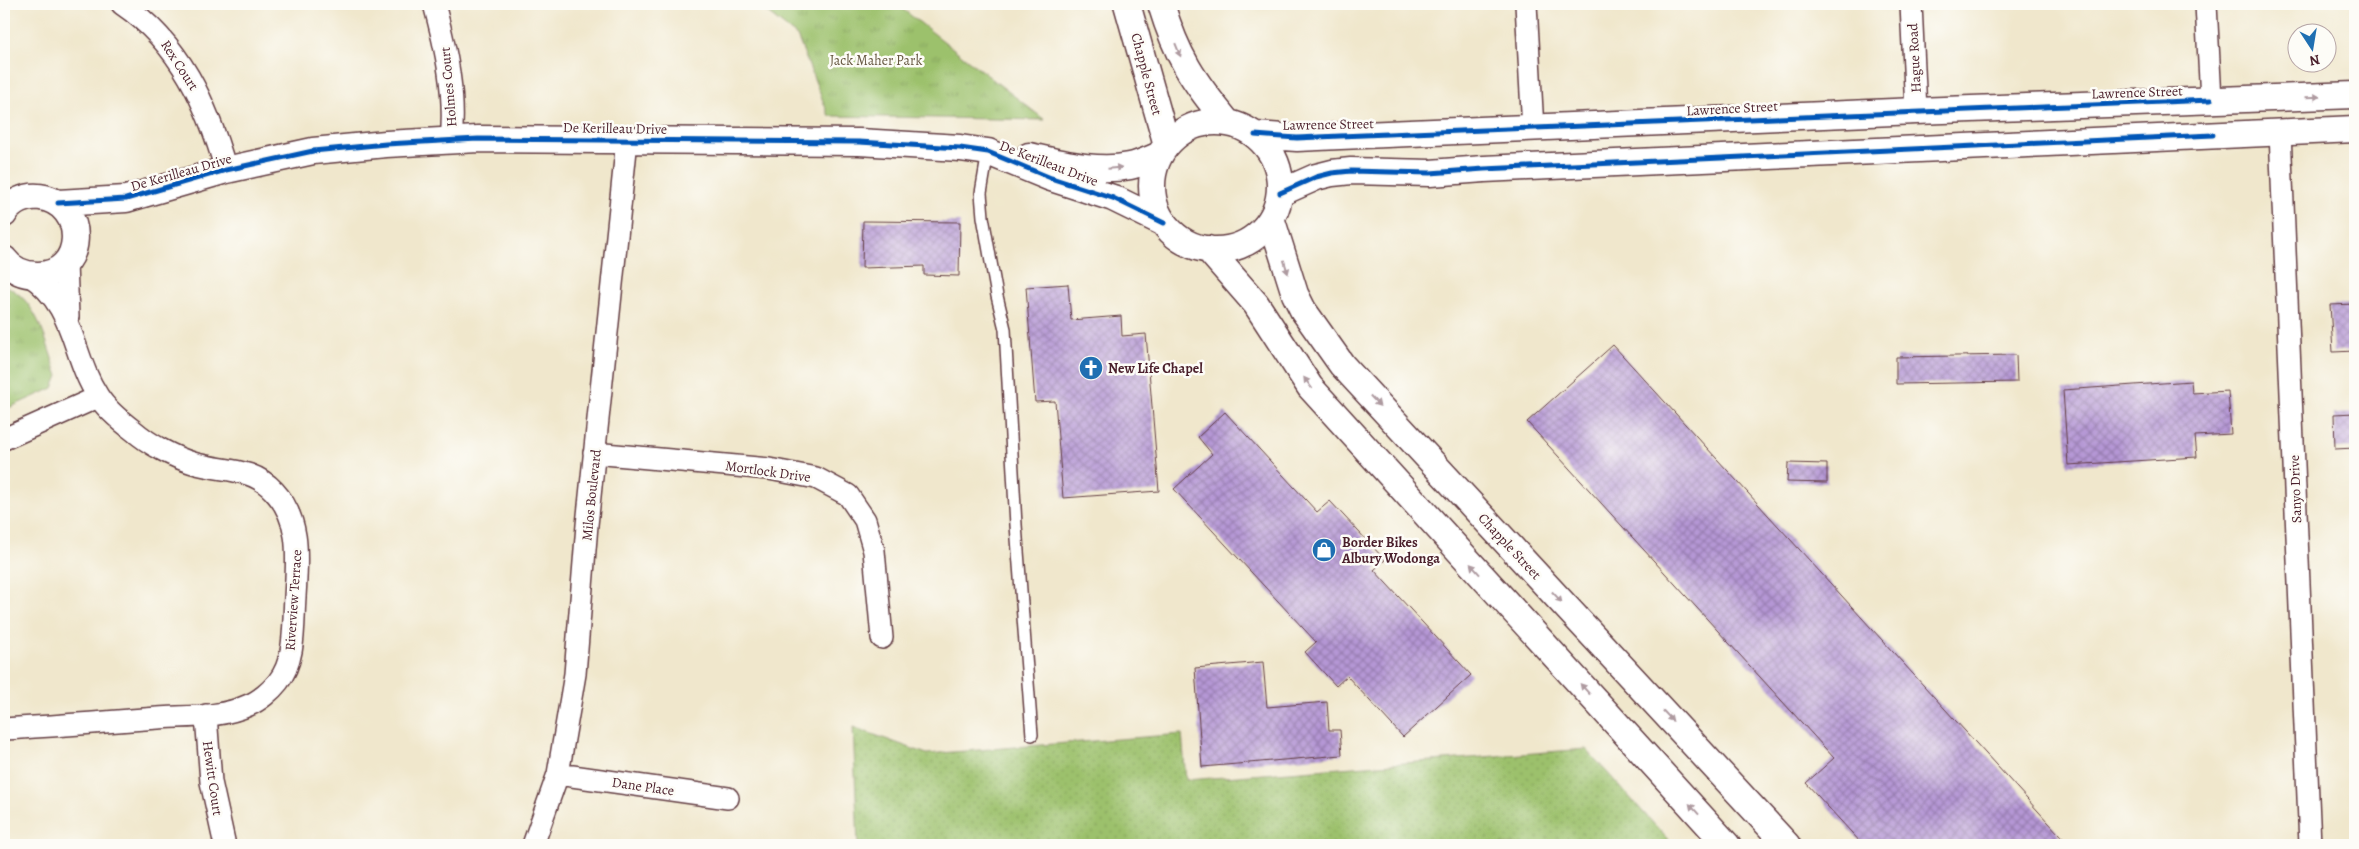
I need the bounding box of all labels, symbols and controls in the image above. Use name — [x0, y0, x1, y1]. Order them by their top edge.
street label: Hague Road — [1903, 22, 1926, 93]
north arrow — [2286, 22, 2336, 72]
street label: Chapple Street — [1126, 31, 1167, 118]
street label: Rex Court — [156, 36, 203, 94]
one-way arrow — [1174, 43, 1182, 57]
street label: Holmes Court — [436, 46, 461, 128]
text: N — [2308, 50, 2322, 71]
park label: Jack Maher Park — [830, 51, 922, 70]
street label: Lawrence Street — [2091, 81, 2183, 104]
one-way arrow — [2305, 93, 2321, 101]
street label: Lawrence Street — [1686, 97, 1779, 120]
street label: Lawrence Street — [1282, 114, 1374, 135]
street label: De Kerilleau Drive — [563, 118, 667, 139]
street label: De Kerilleau Drive — [997, 136, 1101, 191]
street label: De Kerilleau Drive — [128, 149, 234, 196]
one-way arrow — [1107, 164, 1123, 172]
one-way arrow — [1283, 260, 1291, 275]
church icon: New Life Chapel — [1078, 355, 1104, 381]
place label: New Life Chapel — [1108, 359, 1203, 378]
one-way arrow — [1303, 376, 1313, 390]
one-way arrow — [1370, 395, 1381, 407]
street label: Milos Boulevard — [577, 448, 606, 542]
street label: Sanyo Drive — [2285, 455, 2306, 523]
street label: Mortlock Drive — [724, 456, 812, 487]
street label: Chapple Street — [1474, 509, 1546, 584]
place label: Border Bikes Albury Wodonga — [1341, 533, 1440, 568]
shop icon: Border Bikes Albury Wodonga — [1311, 537, 1337, 563]
street label: Riverview Terrace — [280, 549, 307, 651]
one-way arrow — [1470, 562, 1481, 575]
one-way arrow — [1551, 591, 1563, 603]
one-way arrow — [1579, 683, 1591, 695]
one-way arrow — [1662, 710, 1674, 722]
street label: Hewitt Court — [198, 739, 227, 817]
street label: Dane Place — [611, 773, 675, 800]
one-way arrow — [1688, 804, 1700, 816]

